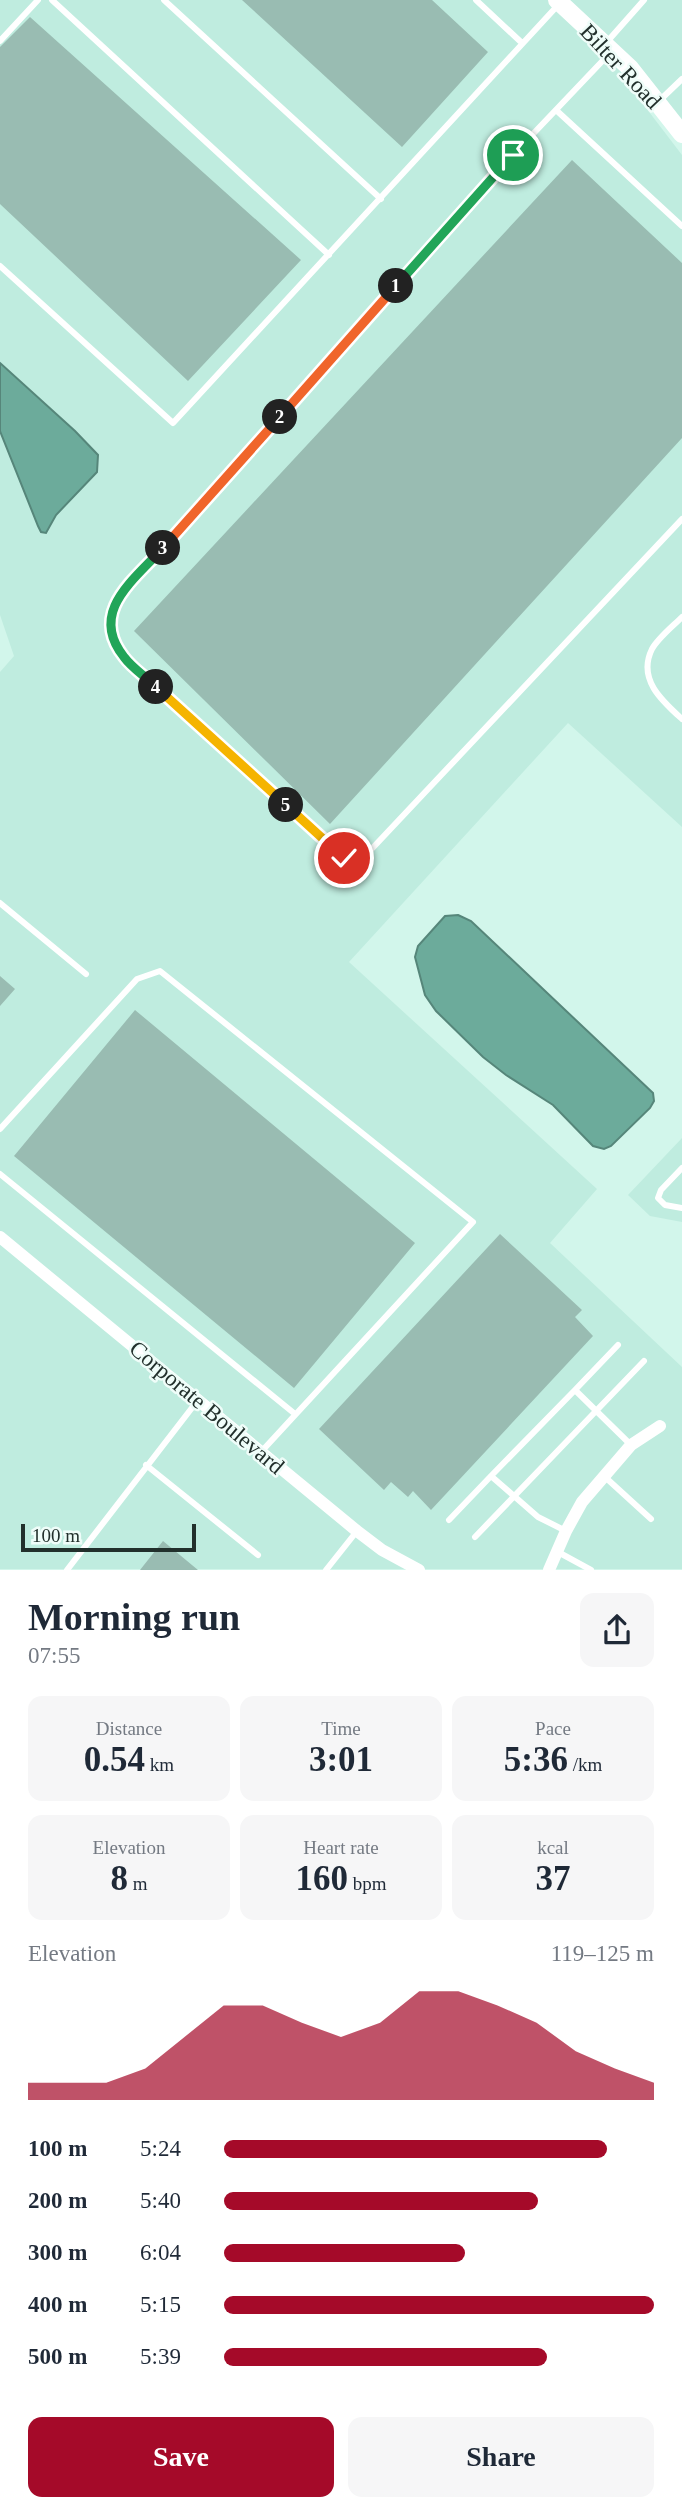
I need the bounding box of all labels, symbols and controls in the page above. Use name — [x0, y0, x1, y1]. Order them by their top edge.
street label: Bilter Road — [575, 19, 666, 114]
pin — [483, 125, 543, 185]
icon: arrive — [494, 136, 532, 174]
pin: 1 — [378, 268, 414, 304]
text: 1 — [391, 275, 400, 296]
pin: 2 — [262, 400, 298, 434]
text: 2 — [275, 406, 284, 427]
pin: 3 — [146, 530, 180, 566]
text: 3 — [158, 537, 167, 558]
pin: 4 — [138, 670, 174, 704]
text: 4 — [151, 676, 160, 697]
pin: 5 — [268, 788, 304, 822]
text: 5 — [281, 794, 290, 815]
pin — [314, 828, 374, 888]
icon: check — [325, 839, 363, 877]
street label: Corporate Boulevard — [125, 1336, 289, 1479]
scale bar — [21, 1520, 196, 1552]
text: 100 m — [32, 1525, 80, 1546]
button: share — [580, 1593, 654, 1667]
text: Morning run — [28, 1596, 240, 1638]
text: 07:55 — [28, 1643, 80, 1668]
text: Distance — [96, 1718, 162, 1739]
text: Time — [321, 1718, 361, 1739]
text: Pace — [535, 1718, 571, 1739]
text: 0.54 — [84, 1740, 145, 1779]
text: 3:01 — [309, 1740, 373, 1779]
text: 5:36 — [504, 1740, 568, 1779]
text: km — [145, 1754, 174, 1775]
text: /km — [568, 1754, 602, 1775]
text: Elevation — [93, 1837, 165, 1858]
text: Heart rate — [303, 1837, 379, 1858]
text: kcal — [537, 1837, 569, 1858]
text: 8 — [110, 1859, 128, 1898]
text: 160 — [295, 1859, 348, 1898]
text: 37 — [536, 1859, 571, 1898]
text: m — [128, 1873, 148, 1894]
text: bpm — [348, 1873, 387, 1894]
text: Elevation — [28, 1941, 116, 1966]
text: 119–125 m — [551, 1941, 654, 1966]
text: 100 m — [28, 2136, 87, 2161]
text: 5:24 — [140, 2136, 181, 2161]
text: 200 m — [28, 2188, 87, 2213]
text: 5:40 — [140, 2188, 181, 2213]
text: 300 m — [28, 2240, 87, 2265]
text: 6:04 — [140, 2240, 181, 2265]
text: 400 m — [28, 2292, 87, 2317]
text: 5:15 — [140, 2292, 181, 2317]
text: 500 m — [28, 2344, 87, 2369]
text: 5:39 — [140, 2344, 181, 2369]
button: Save — [28, 2417, 334, 2497]
button: Share — [348, 2417, 654, 2497]

